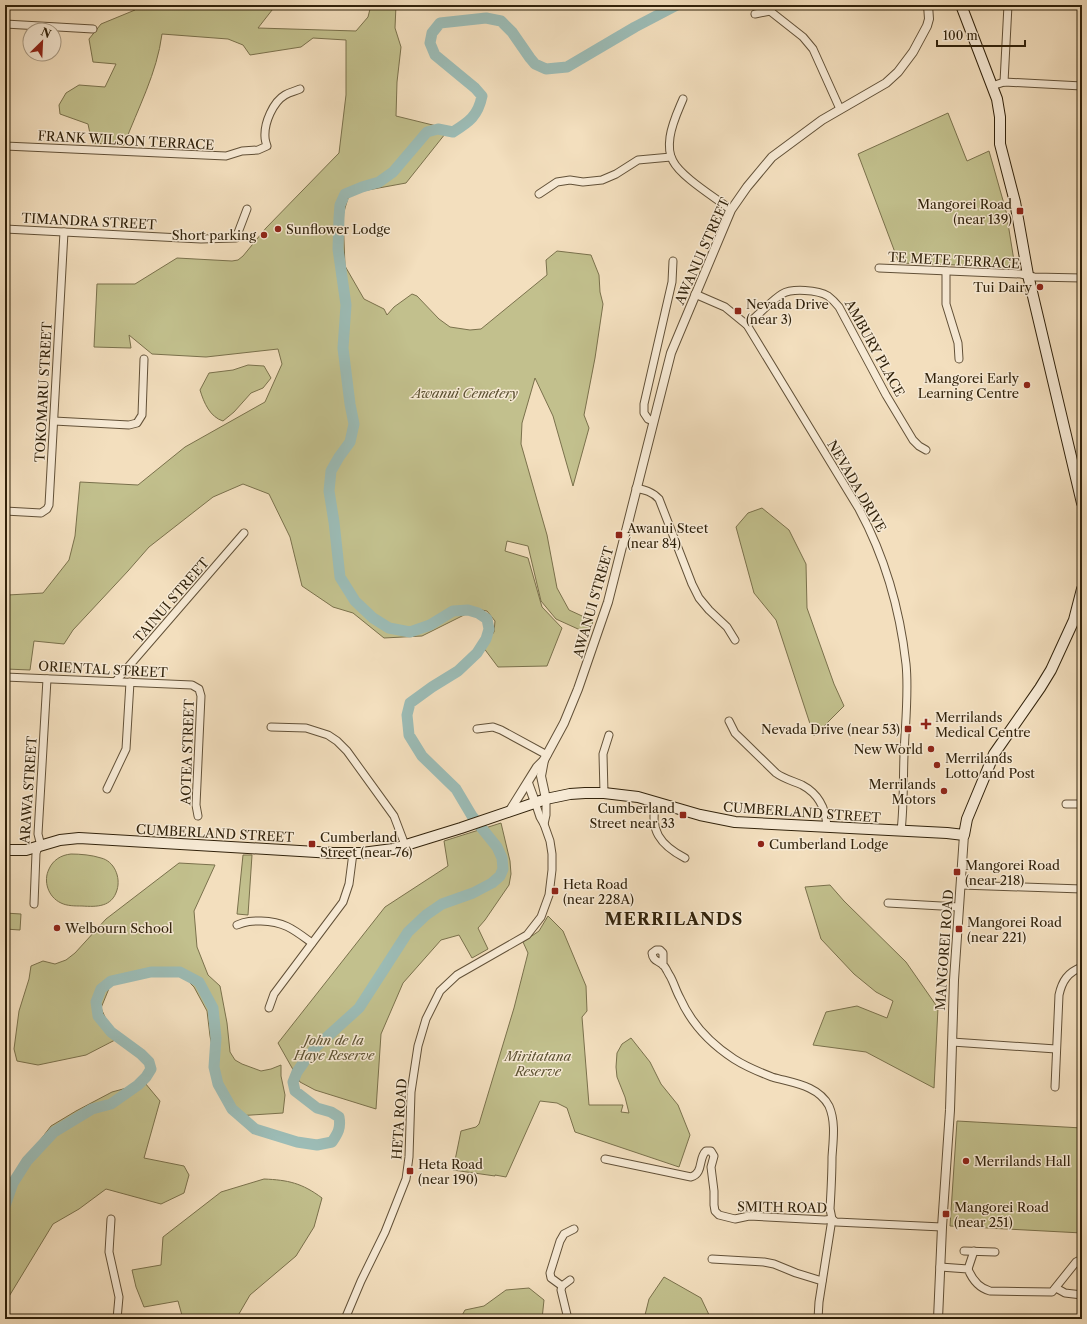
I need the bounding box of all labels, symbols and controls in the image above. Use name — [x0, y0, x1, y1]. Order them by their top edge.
north arrow — [22, 22, 62, 62]
scale bar — [937, 22, 1025, 48]
text: N — [39, 25, 54, 41]
text: 100 m — [943, 28, 978, 43]
street label: FRANK WILSON TERRACE — [37, 127, 215, 153]
street label: AWANUI STREET — [671, 195, 733, 308]
place label: Mangorei Road (near 139) — [917, 196, 1012, 227]
marker: Mangorei Road (near 139) — [1015, 206, 1025, 216]
street label: TIMANDRA STREET — [21, 209, 157, 233]
place label: Sunflower Lodge — [286, 221, 391, 237]
marker: Sunflower Lodge — [273, 224, 283, 234]
place label: Short parking — [172, 227, 256, 243]
marker: Short parking — [259, 230, 269, 240]
street label: TE METE TERRACE — [888, 249, 1020, 271]
place label: Tui Dairy — [973, 279, 1033, 295]
marker: Tui Dairy — [1035, 282, 1045, 292]
place label: Nevada Drive (near 3) — [746, 296, 829, 327]
street label: AMBURY PLACE — [841, 296, 908, 399]
marker: Nevada Drive (near 3) — [733, 306, 743, 316]
street label: TOKOMARU STREET — [31, 321, 55, 463]
place label: Mangorei Early Learning Centre — [918, 370, 1020, 401]
marker: Mangorei Early Learning Centre — [1022, 380, 1032, 390]
park label: Awanui Cemetery — [410, 385, 518, 401]
street label: NEVADA DRIVE — [824, 437, 890, 535]
place label: Awanui Steet (near 84) — [626, 520, 709, 551]
marker: Awanui Steet (near 84) — [614, 530, 624, 540]
street label: AWANUI STREET — [569, 544, 617, 661]
street label: TAINUI STREET — [130, 554, 212, 646]
street label: ORIENTAL STREET — [38, 658, 168, 680]
street label: AOTEA STREET — [177, 698, 197, 806]
place label: Merrilands Medical Centre — [935, 709, 1031, 740]
marker: Merrilands Medical Centre — [920, 718, 932, 730]
place label: Nevada Drive (near 53) — [761, 721, 900, 737]
marker: Nevada Drive (near 53) — [903, 724, 913, 734]
street label: ARAWA STREET — [16, 735, 40, 846]
place label: New World — [854, 741, 923, 757]
marker: New World — [926, 744, 936, 754]
place label: Merrilands Lotto and Post — [945, 750, 1035, 781]
marker: Merrilands Lotto and Post — [932, 760, 942, 770]
place label: Merrilands Motors — [869, 776, 936, 807]
marker: Merrilands Motors — [939, 786, 949, 796]
street label: CUMBERLAND STREET — [723, 799, 882, 826]
place label: Cumberland Street near 33 — [589, 800, 675, 831]
marker: Cumberland Street near 33 — [678, 810, 688, 820]
street label: CUMBERLAND STREET — [136, 821, 295, 845]
place label: Cumberland Street (near 76) — [320, 829, 413, 860]
place label: Cumberland Lodge — [769, 836, 888, 852]
marker: Cumberland Street (near 76) — [307, 839, 317, 849]
marker: Cumberland Lodge — [756, 839, 766, 849]
place label: Mangorei Road (near 218) — [965, 857, 1060, 888]
marker: Mangorei Road (near 218) — [952, 867, 962, 877]
place label: Heta Road (near 228A) — [563, 876, 634, 907]
marker: Heta Road (near 228A) — [550, 886, 560, 896]
street label: MANGOREI ROAD — [932, 889, 956, 1011]
district label: MERRILANDS — [605, 909, 744, 929]
place label: Mangorei Road (near 221) — [967, 914, 1062, 945]
place label: Welbourn School — [64, 920, 173, 936]
marker: Welbourn School — [52, 923, 62, 933]
marker: Mangorei Road (near 221) — [954, 924, 964, 934]
park label: John de la Haye Reserve — [293, 1032, 375, 1063]
park label: Miritatana Reserve — [503, 1048, 571, 1079]
street label: HETA ROAD — [388, 1078, 410, 1160]
place label: Merrilands Hall — [974, 1153, 1071, 1169]
place label: Heta Road (near 190) — [418, 1156, 483, 1187]
marker: Merrilands Hall — [961, 1156, 971, 1166]
marker: Heta Road (near 190) — [405, 1166, 415, 1176]
street label: SMITH ROAD — [737, 1198, 827, 1216]
place label: Mangorei Road (near 251) — [954, 1199, 1049, 1230]
marker: Mangorei Road (near 251) — [941, 1209, 951, 1219]

